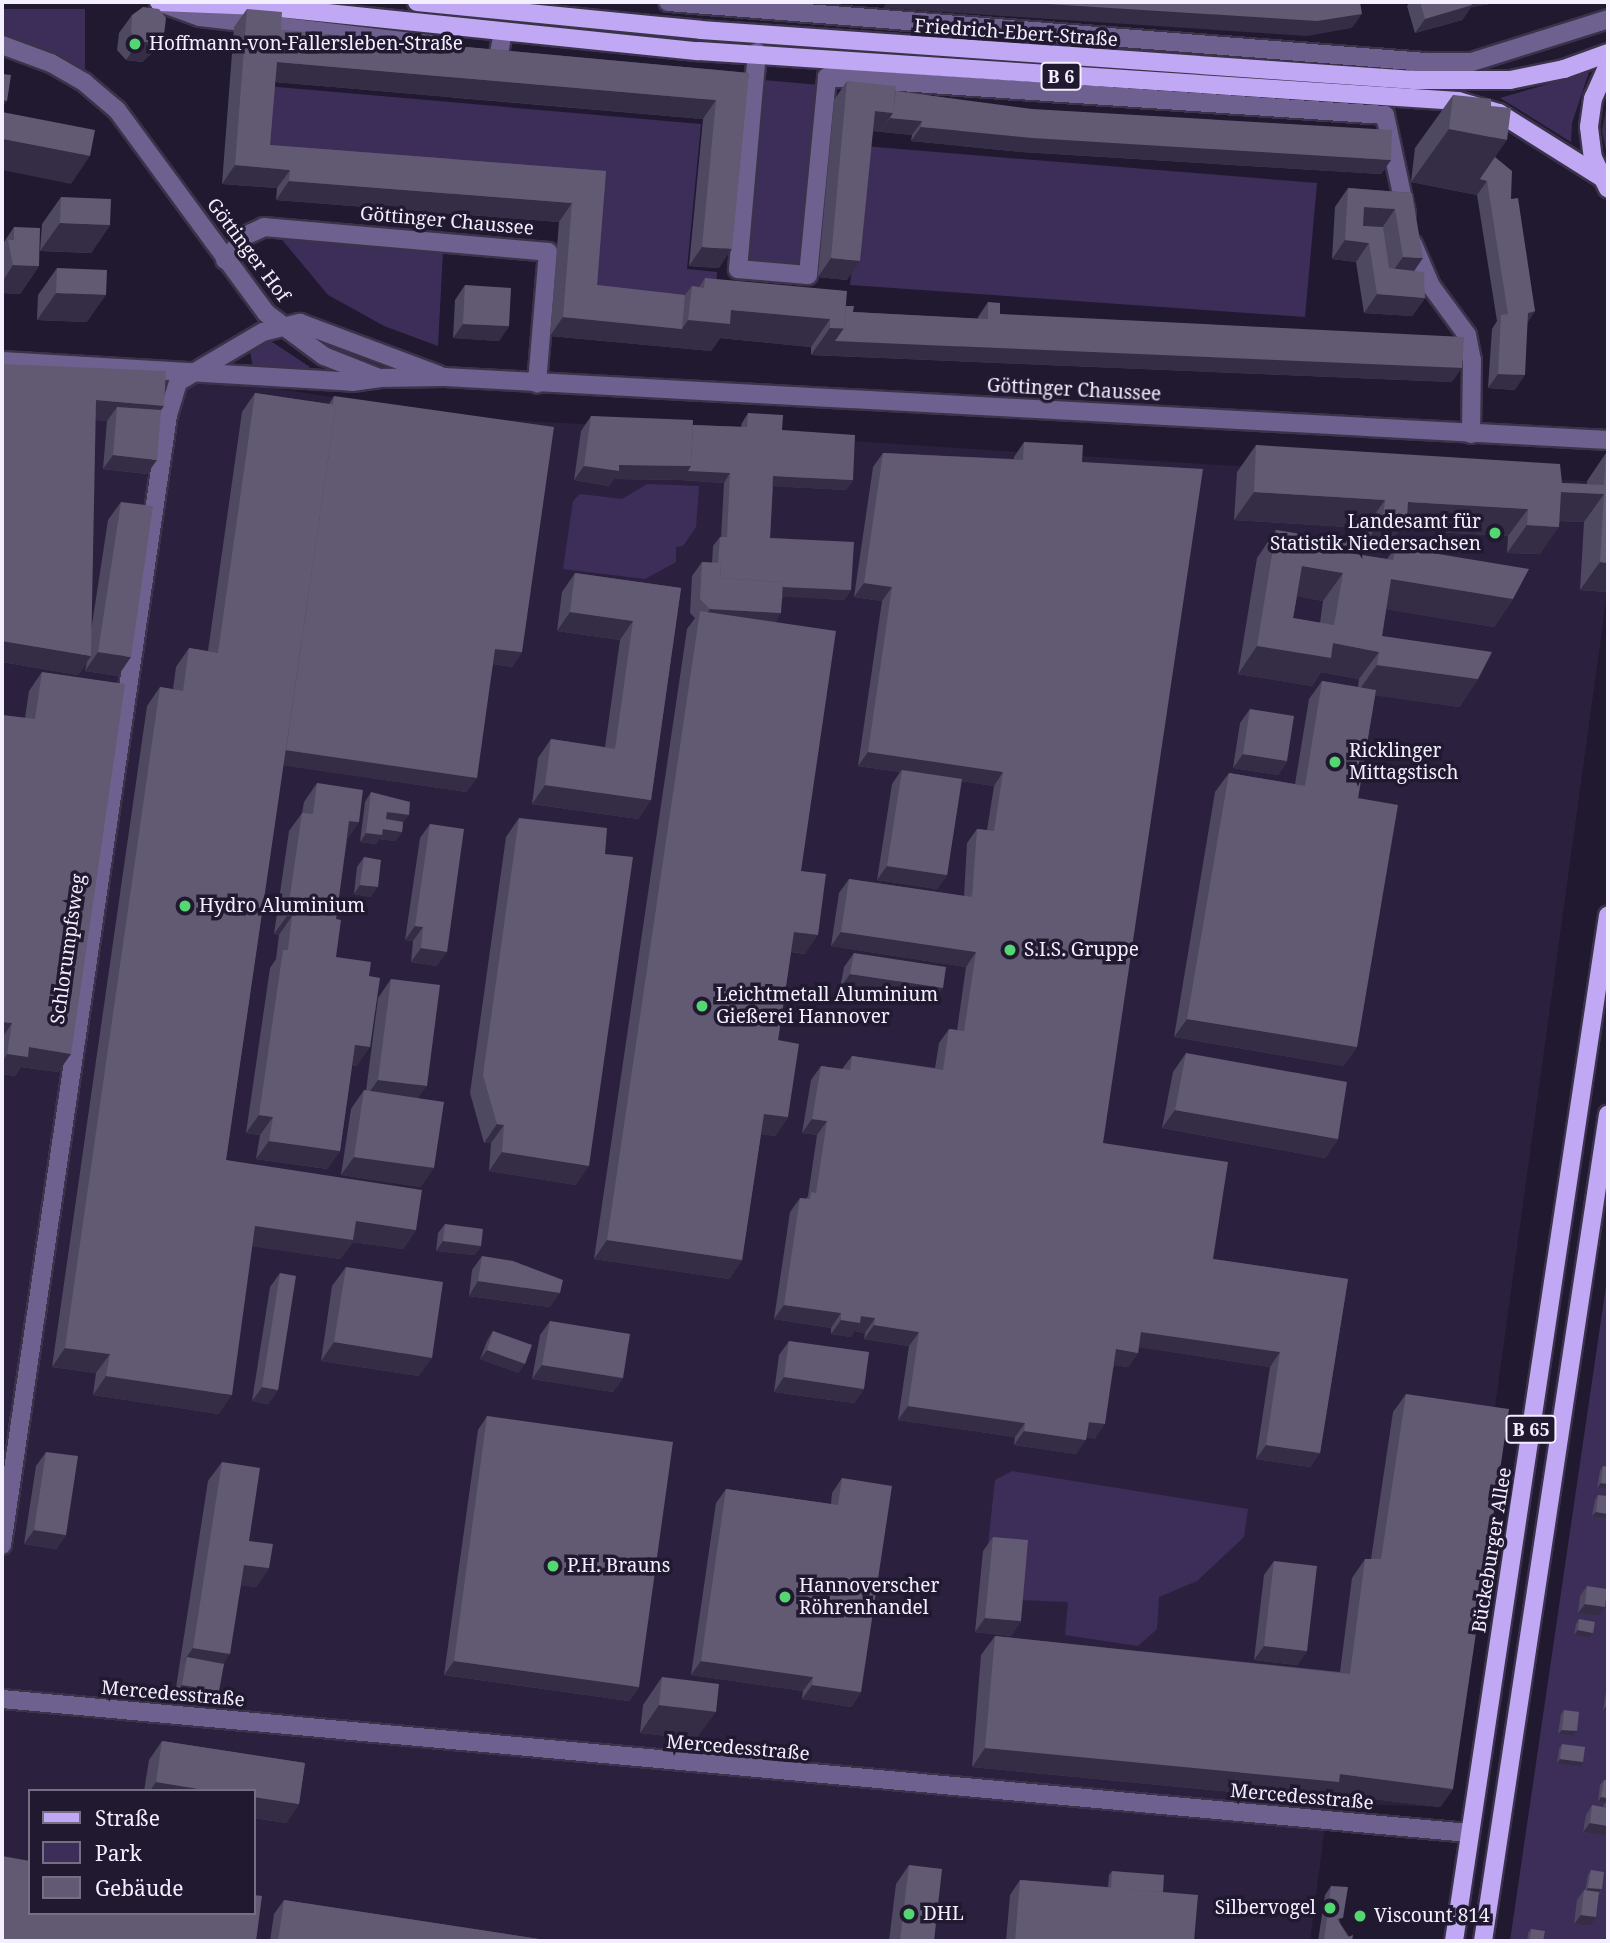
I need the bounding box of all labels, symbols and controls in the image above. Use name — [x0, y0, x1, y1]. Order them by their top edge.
street label: Friedrich-Ebert-Straße — [913, 15, 1119, 51]
place label: Hoffmann-von-Fallersleben-Straße — [149, 33, 463, 55]
marker: Hoffmann-von-Fallersleben-Straße — [127, 36, 143, 52]
road number: B 6 — [1040, 62, 1082, 90]
street label: Göttinger Hof — [202, 194, 294, 306]
street label: Göttinger Chaussee — [359, 202, 535, 240]
street label: Göttinger Chaussee — [986, 374, 1162, 406]
place label: Landesamt für Statistik Niedersachsen — [1270, 511, 1481, 555]
marker: Landesamt für Statistik Niedersachsen — [1487, 525, 1503, 541]
place label: Ricklinger Mittagstisch — [1349, 740, 1459, 784]
marker: Ricklinger Mittagstisch — [1327, 754, 1343, 770]
street label: Schlorumpfsweg — [46, 872, 90, 1026]
place label: Hydro Aluminium — [199, 895, 365, 917]
marker: Hydro Aluminium — [177, 898, 193, 914]
place label: S.I.S. Gruppe — [1024, 939, 1139, 961]
marker: S.I.S. Gruppe — [1002, 942, 1018, 958]
place label: Leichtmetall Aluminium Gießerei Hannover — [716, 984, 938, 1028]
marker: Leichtmetall Aluminium Gießerei Hannover — [694, 998, 710, 1014]
road number: B 65 — [1505, 1414, 1557, 1444]
street label: Bückeburger Allee — [1468, 1466, 1516, 1634]
place label: P.H. Brauns — [567, 1555, 670, 1577]
marker: P.H. Brauns — [545, 1558, 561, 1574]
place label: Hannoverscher Röhrenhandel — [799, 1575, 939, 1619]
marker: Hannoverscher Röhrenhandel — [777, 1589, 793, 1605]
street label: Mercedesstraße — [100, 1676, 246, 1712]
street label: Mercedesstraße — [665, 1730, 811, 1766]
street label: Mercedesstraße — [1229, 1779, 1375, 1815]
legend — [28, 1789, 256, 1915]
text: Straße — [95, 1804, 160, 1832]
text: Park — [95, 1839, 142, 1867]
text: Gebäude — [95, 1874, 183, 1902]
place label: Silbervogel — [1215, 1897, 1316, 1919]
marker: Silbervogel — [1322, 1900, 1338, 1916]
place label: DHL — [923, 1903, 964, 1925]
place label: Viscount 814 — [1374, 1905, 1490, 1927]
marker: DHL — [901, 1906, 917, 1922]
marker: Viscount 814 — [1352, 1908, 1368, 1924]

